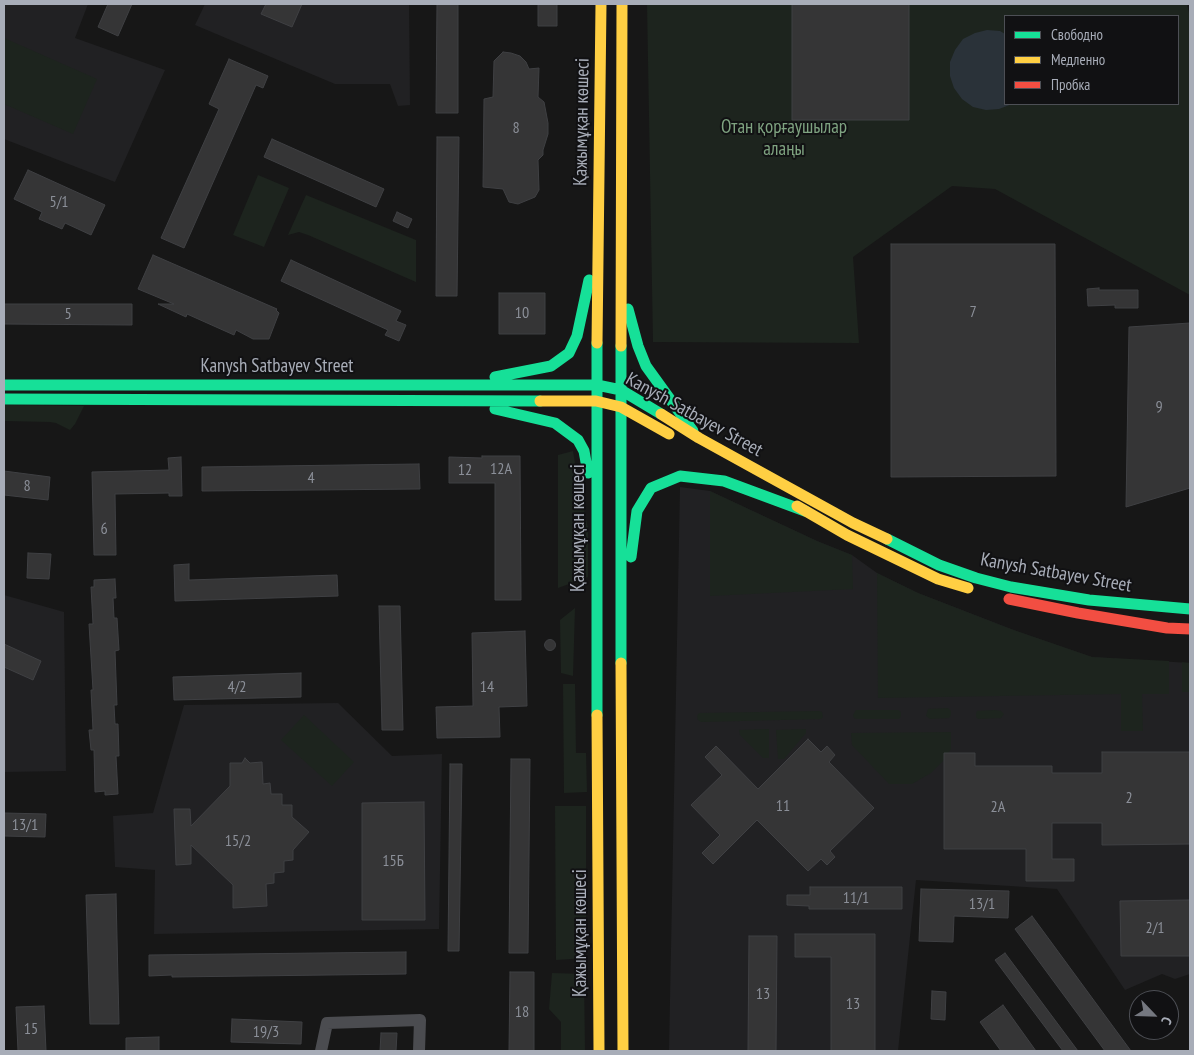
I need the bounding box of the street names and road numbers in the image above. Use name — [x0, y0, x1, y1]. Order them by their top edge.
street label: Қажымұқан көшесі — [569, 58, 595, 186]
street label: Kanysh Satbayev Street — [200, 356, 354, 378]
street label: Kanysh Satbayev Street — [622, 368, 766, 462]
street label: Қажымұқан көшесі — [568, 464, 590, 592]
street label: Kanysh Satbayev Street — [979, 548, 1133, 598]
street label: Қажымұқан көшесі — [570, 869, 592, 997]

